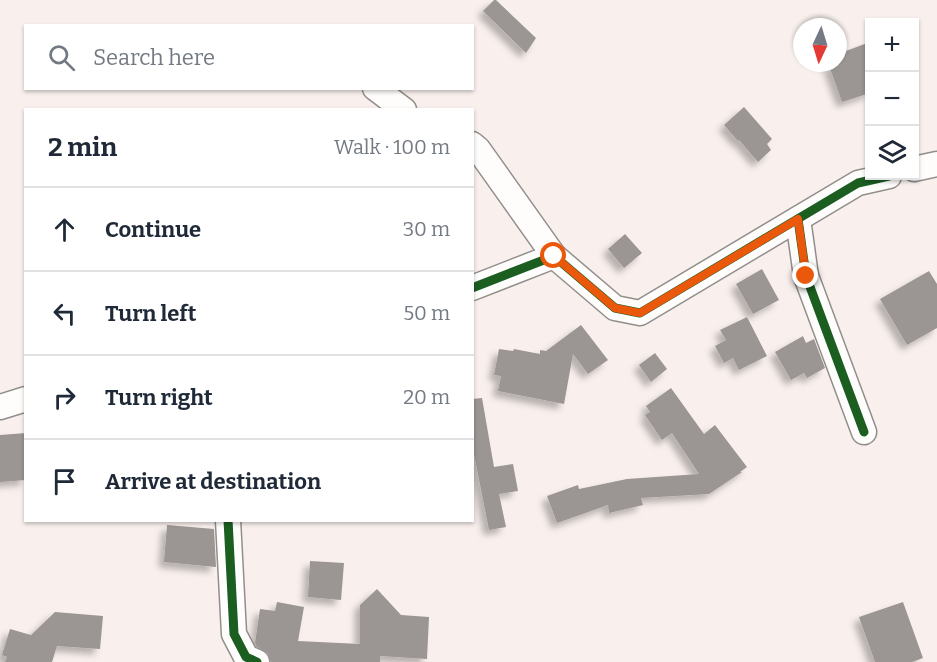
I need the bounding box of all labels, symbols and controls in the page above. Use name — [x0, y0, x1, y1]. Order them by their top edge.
north arrow — [793, 18, 847, 72]
map controls — [865, 18, 919, 180]
button: + — [865, 18, 919, 72]
search box — [24, 24, 474, 90]
icon: search — [45, 41, 78, 74]
text: Search here — [93, 44, 215, 71]
button: − — [865, 72, 919, 126]
button: layers — [865, 126, 919, 180]
text: 2 min — [48, 132, 117, 163]
text: Walk · 100 m — [334, 135, 450, 159]
icon: ahead — [48, 213, 81, 246]
text: Continue — [105, 216, 201, 243]
text: 30 m — [403, 217, 450, 241]
route start — [540, 242, 566, 268]
route end — [792, 262, 818, 288]
icon: left — [48, 297, 81, 330]
text: Turn left — [105, 300, 197, 327]
text: 50 m — [403, 301, 450, 325]
icon: right — [48, 381, 81, 414]
text: Turn right — [105, 384, 213, 411]
text: 20 m — [403, 385, 450, 409]
icon: arrive — [48, 465, 81, 498]
text: Arrive at destination — [105, 468, 321, 495]

